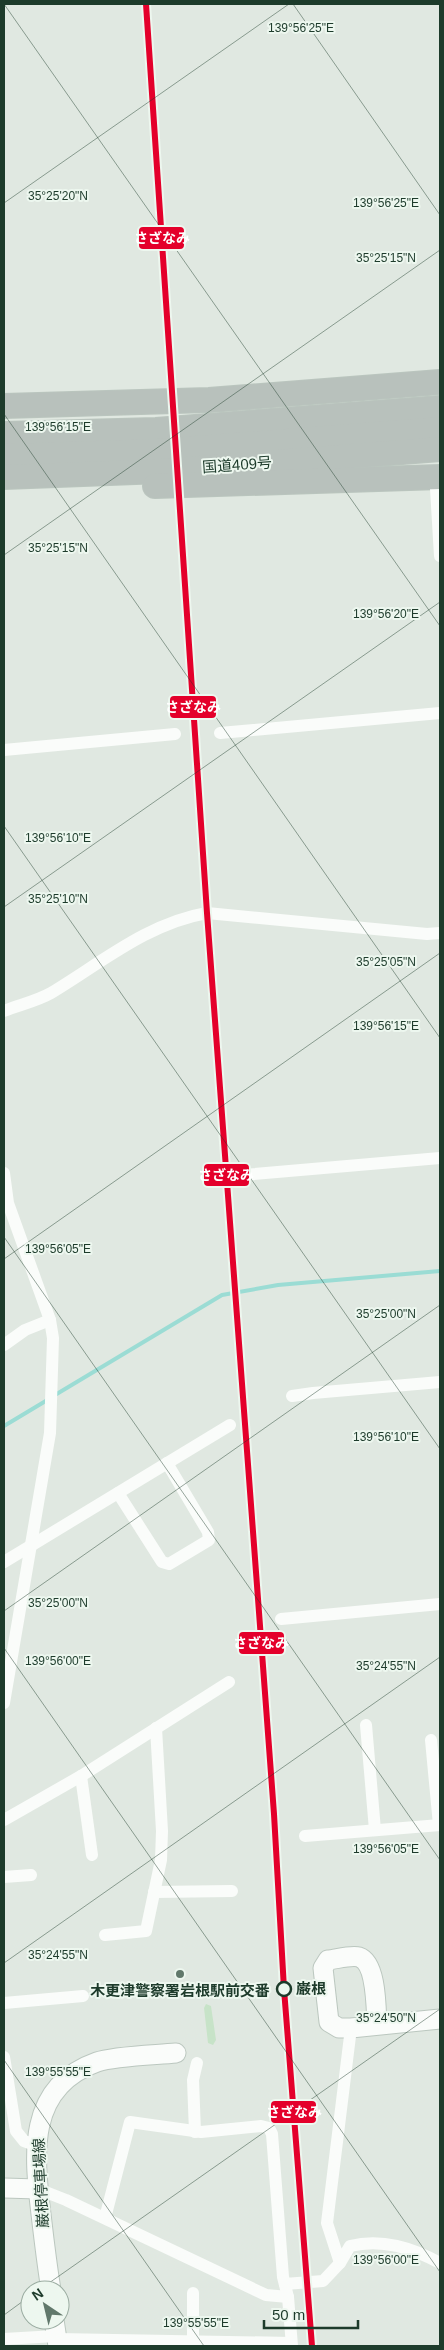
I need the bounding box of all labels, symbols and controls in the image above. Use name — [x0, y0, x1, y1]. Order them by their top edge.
text: 139°56'25"E — [268, 21, 334, 35]
text: 35°25'20"N — [28, 189, 88, 203]
text: 139°56'25"E — [353, 196, 419, 210]
line badge: さざなみ — [138, 226, 185, 250]
text: さざなみ — [134, 230, 190, 246]
text: 35°25'15"N — [356, 251, 416, 265]
text: 139°56'15"E — [25, 420, 91, 434]
street label: 国道409号 — [201, 454, 272, 475]
text: 35°25'15"N — [28, 541, 88, 555]
text: 139°56'20"E — [353, 607, 419, 621]
line badge: さざなみ — [169, 695, 217, 719]
text: さざなみ — [165, 699, 221, 715]
text: 139°56'10"E — [25, 831, 91, 845]
text: 35°25'10"N — [28, 892, 88, 906]
text: 35°25'05"N — [356, 955, 416, 969]
text: 139°56'15"E — [353, 1019, 419, 1033]
line badge: さざなみ — [203, 1163, 250, 1187]
text: さざなみ — [198, 1167, 254, 1183]
text: 139°56'05"E — [25, 1242, 91, 1256]
text: 35°25'00"N — [356, 1307, 416, 1321]
text: 139°56'10"E — [353, 1430, 419, 1444]
text: 35°25'00"N — [28, 1596, 88, 1610]
line badge: さざなみ — [238, 1631, 285, 1655]
text: さざなみ — [233, 1635, 289, 1651]
text: 139°56'00"E — [25, 1654, 91, 1668]
text: 35°24'55"N — [356, 1659, 416, 1673]
text: 139°56'05"E — [353, 1842, 419, 1856]
text: 35°24'55"N — [28, 1948, 88, 1962]
marker: 木更津警察署岩根駅前交番 — [174, 1968, 186, 1980]
place label: 巌根 — [296, 1980, 326, 1997]
marker: 巌根 — [276, 1981, 292, 1997]
place label: 木更津警察署岩根駅前交番 — [90, 1982, 270, 1999]
text: 35°24'50"N — [356, 2011, 416, 2025]
text: 139°55'55"E — [25, 2065, 91, 2079]
line badge: さざなみ — [270, 2100, 317, 2124]
text: さざなみ — [266, 2104, 322, 2120]
street label: 巌根停車場線 — [30, 2138, 51, 2228]
text: 139°56'00"E — [353, 2253, 419, 2267]
north arrow — [20, 2280, 70, 2330]
text: N — [29, 2285, 46, 2304]
scale bar — [264, 2298, 358, 2330]
text: 50 m — [272, 2306, 305, 2323]
text: 139°55'55"E — [163, 2316, 229, 2330]

